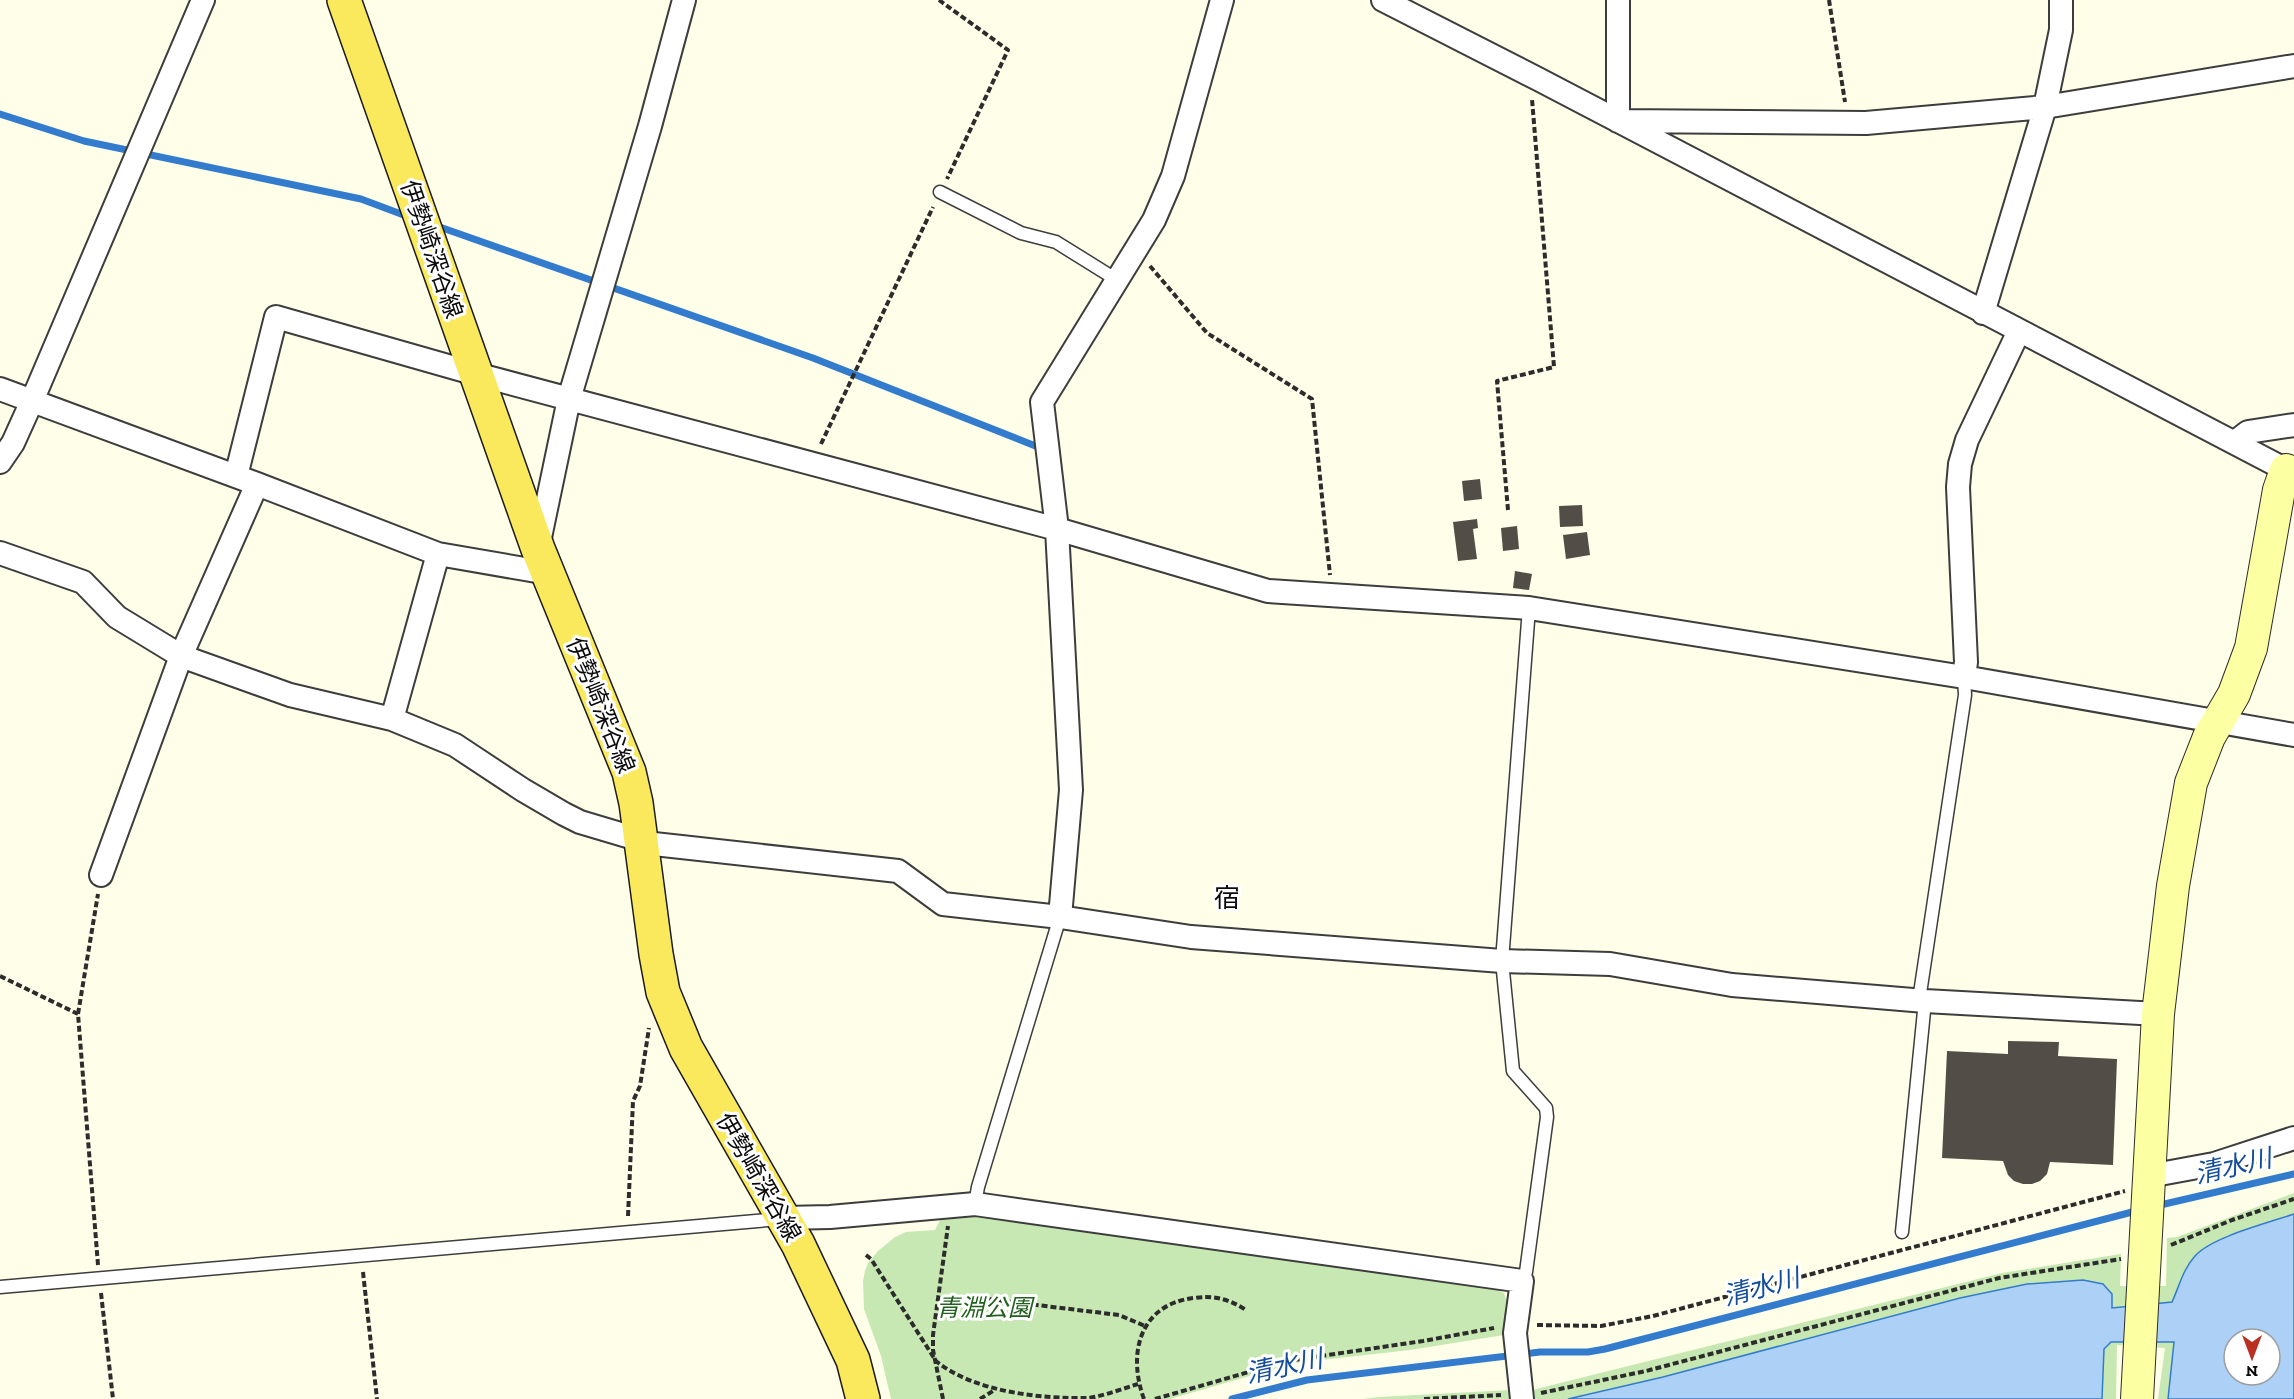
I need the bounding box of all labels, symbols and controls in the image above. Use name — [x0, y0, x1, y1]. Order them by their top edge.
street label: 伊勢崎深谷線 — [395, 176, 469, 322]
street label: 伊勢崎深谷線 — [561, 633, 641, 777]
district label: 宿 — [1214, 882, 1240, 914]
street label: 伊勢崎深谷線 — [710, 1107, 808, 1247]
water label: 清水川 — [2191, 1141, 2278, 1190]
water label: 清水川 — [1719, 1261, 1806, 1313]
park label: 青淵公園 — [936, 1293, 1035, 1322]
north arrow — [2222, 1327, 2282, 1387]
water label: 清水川 — [1243, 1342, 1328, 1390]
text: N — [2246, 1362, 2258, 1381]

